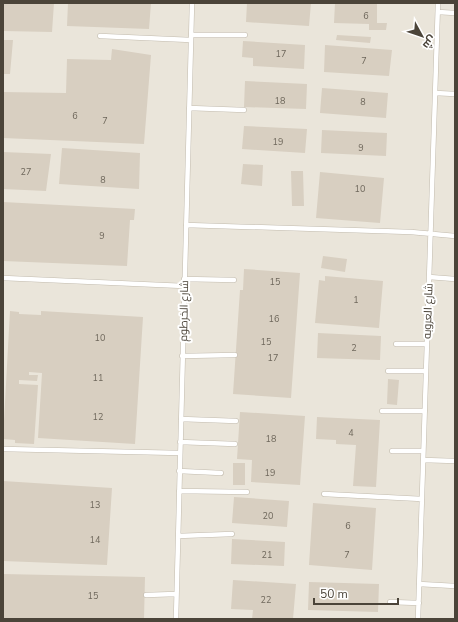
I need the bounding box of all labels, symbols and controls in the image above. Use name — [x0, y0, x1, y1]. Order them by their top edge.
house number: 6 — [363, 10, 369, 22]
north arrow — [402, 16, 442, 56]
text: ش — [419, 32, 440, 52]
house number: 17 — [276, 48, 286, 60]
house number: 7 — [361, 55, 367, 67]
house number: 18 — [275, 95, 285, 107]
house number: 8 — [360, 96, 366, 108]
house number: 6 — [72, 110, 78, 122]
house number: 7 — [102, 115, 108, 127]
house number: 19 — [273, 136, 283, 148]
house number: 9 — [358, 142, 364, 154]
house number: 27 — [21, 166, 31, 178]
house number: 8 — [100, 174, 106, 186]
house number: 10 — [355, 183, 365, 195]
house number: 9 — [99, 230, 105, 242]
house number: 15 — [270, 276, 280, 288]
street label: شارع الخرطوم — [176, 280, 192, 342]
street label: شارع العروبه — [420, 283, 436, 339]
house number: 1 — [353, 294, 359, 306]
house number: 16 — [269, 313, 279, 325]
house number: 10 — [95, 332, 105, 344]
house number: 15 — [261, 336, 271, 348]
house number: 2 — [351, 342, 357, 354]
house number: 17 — [268, 352, 278, 364]
house number: 11 — [93, 372, 103, 384]
house number: 12 — [93, 411, 103, 423]
house number: 4 — [348, 427, 354, 439]
house number: 18 — [266, 433, 276, 445]
house number: 19 — [265, 467, 275, 479]
house number: 13 — [90, 499, 100, 511]
house number: 20 — [263, 510, 273, 522]
house number: 6 — [345, 520, 351, 532]
house number: 14 — [90, 534, 101, 546]
house number: 21 — [262, 549, 272, 561]
house number: 7 — [344, 549, 350, 561]
scale bar — [314, 580, 398, 606]
text: 50 m — [320, 586, 348, 602]
house number: 15 — [88, 590, 98, 602]
house number: 22 — [261, 594, 271, 606]

